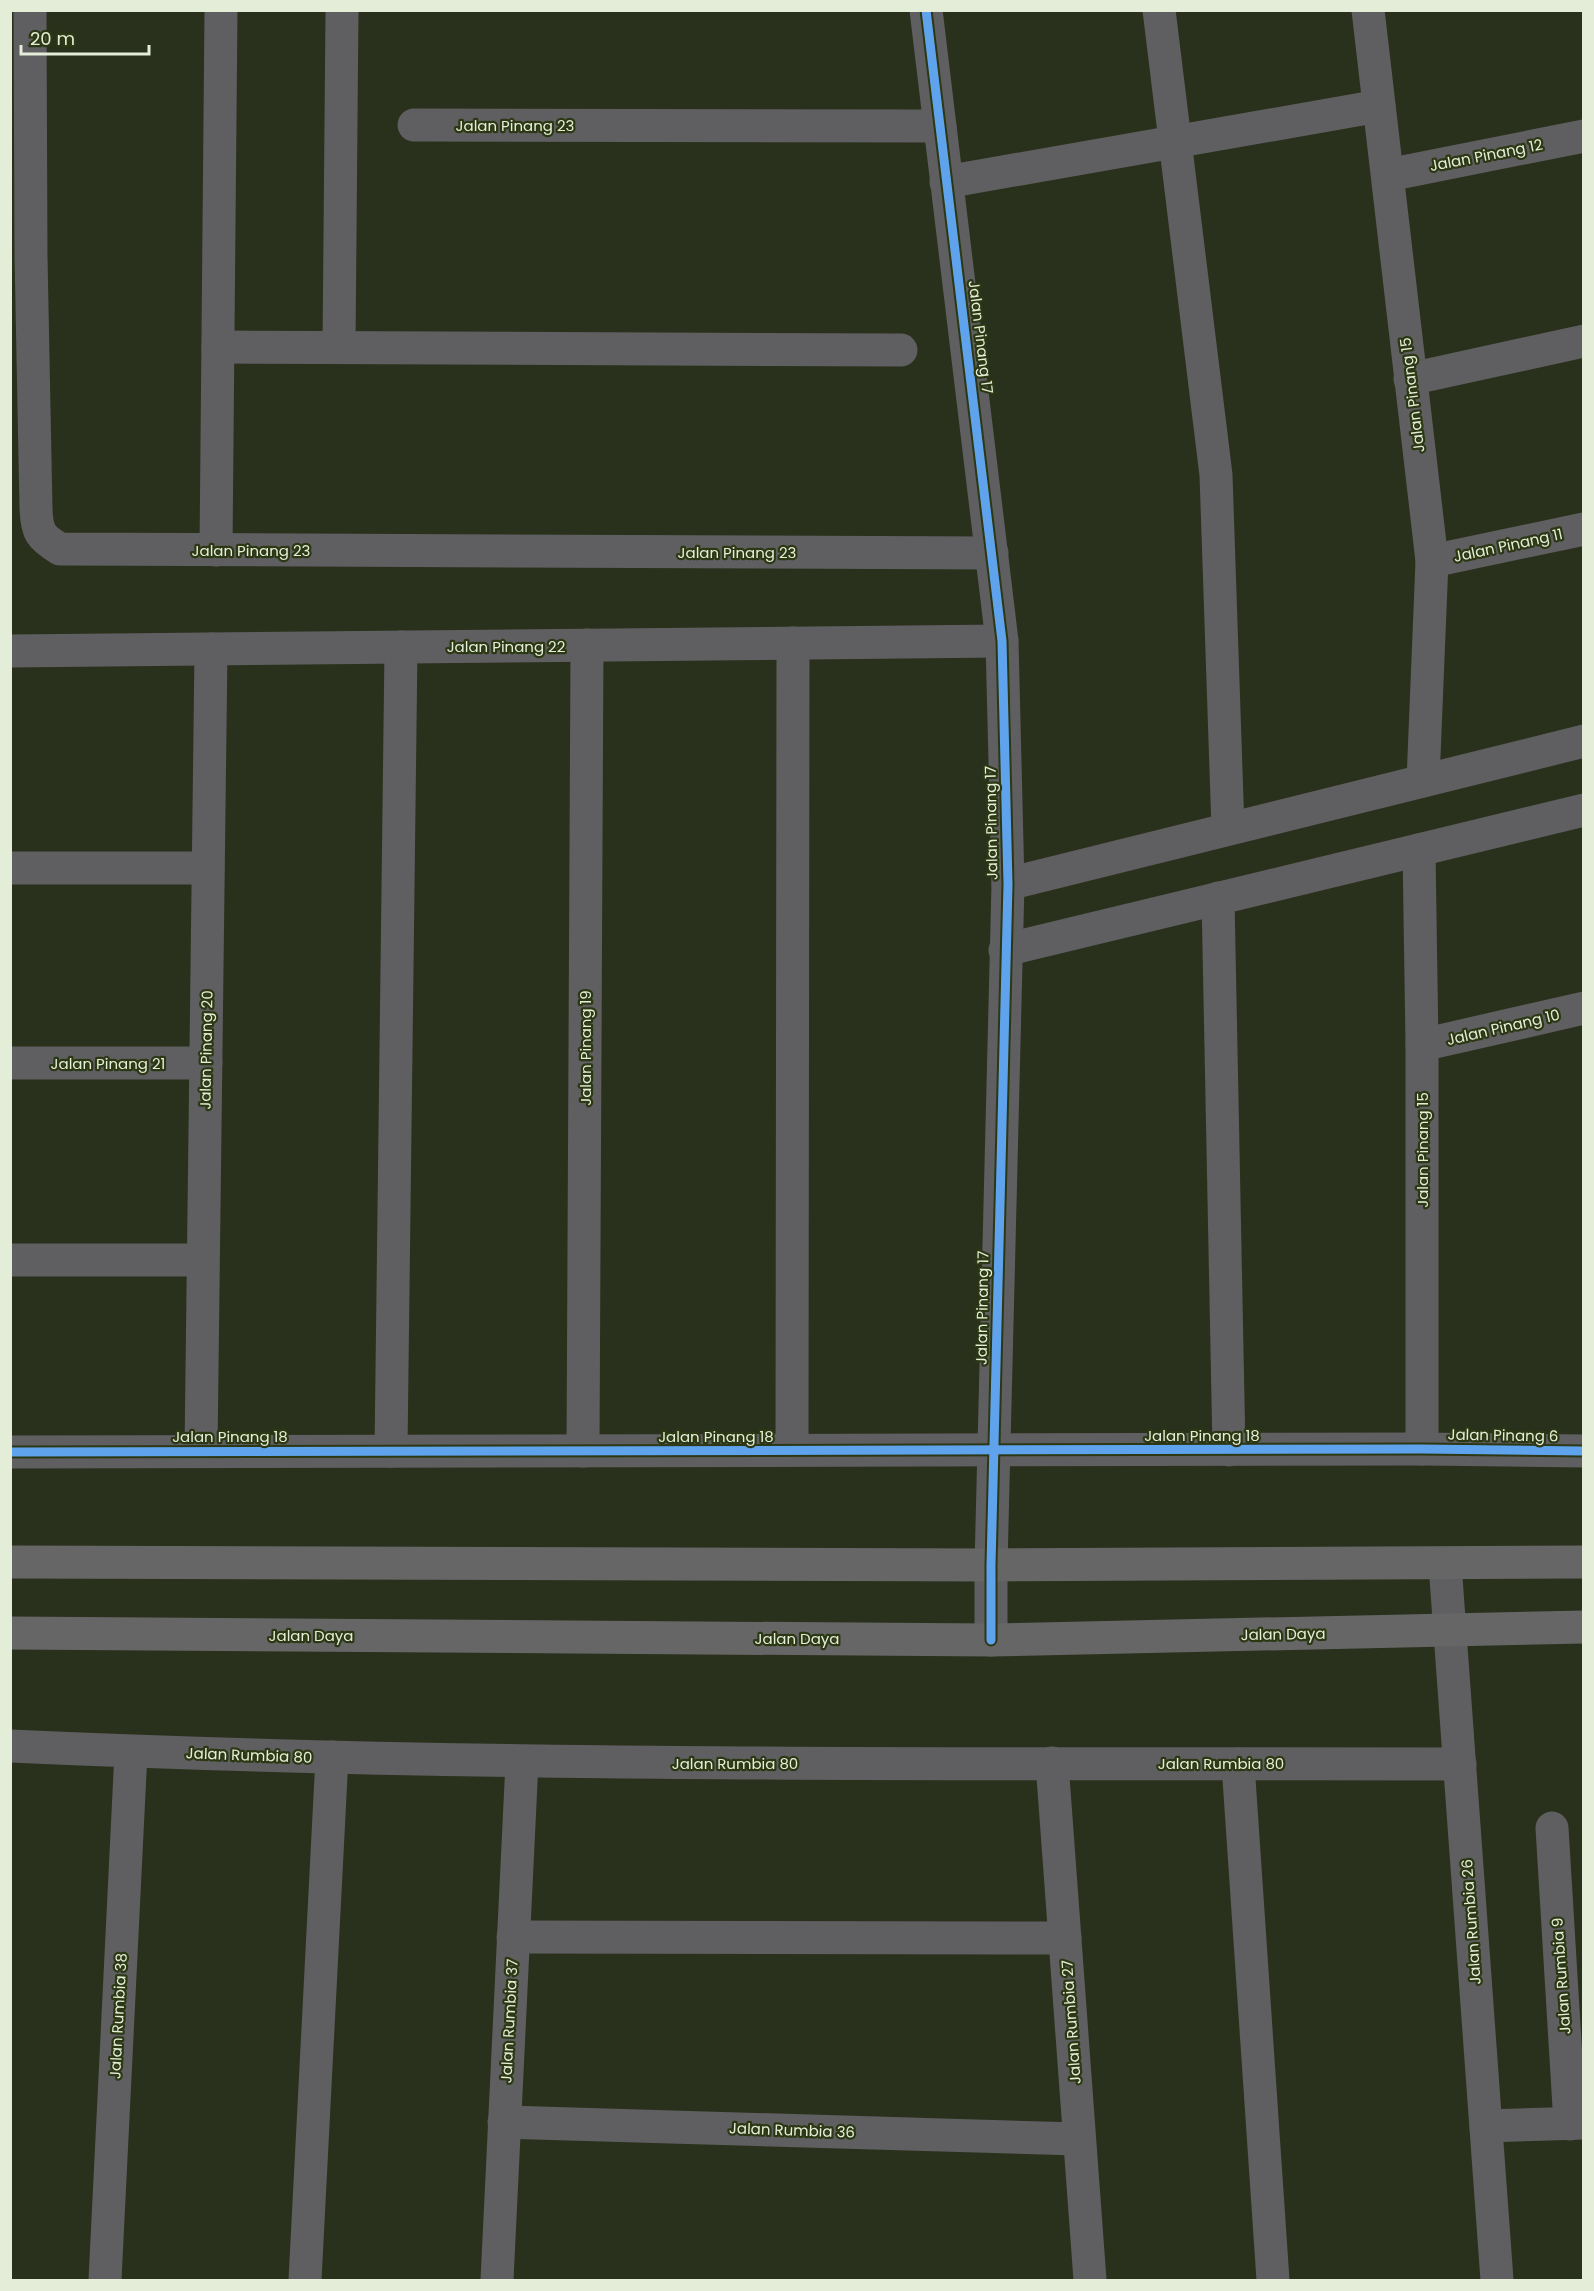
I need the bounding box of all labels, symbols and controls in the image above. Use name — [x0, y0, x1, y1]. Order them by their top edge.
scale bar — [21, 18, 148, 56]
text: 20 m — [30, 26, 75, 51]
street label: Jalan Pinang 23 — [456, 115, 574, 136]
street label: Jalan Pinang 12 — [1428, 134, 1544, 176]
street label: Jalan Pinang 17 — [964, 279, 998, 395]
street label: Jalan Pinang 15 — [1395, 336, 1429, 454]
street label: Jalan Pinang 11 — [1452, 523, 1564, 567]
street label: Jalan Pinang 23 — [192, 540, 310, 561]
street label: Jalan Pinang 23 — [678, 542, 796, 563]
street label: Jalan Pinang 22 — [447, 636, 565, 657]
street label: Jalan Pinang 17 — [980, 766, 1002, 880]
street label: Jalan Pinang 20 — [194, 990, 218, 1110]
street label: Jalan Pinang 19 — [575, 990, 596, 1106]
street label: Jalan Pinang 10 — [1444, 1004, 1562, 1050]
street label: Jalan Pinang 21 — [51, 1053, 165, 1074]
street label: Jalan Pinang 15 — [1412, 1092, 1433, 1208]
street label: Jalan Pinang 17 — [971, 1251, 993, 1365]
street label: Jalan Pinang 6 — [1447, 1424, 1559, 1446]
street label: Jalan Pinang 18 — [1144, 1425, 1260, 1446]
street label: Jalan Pinang 18 — [172, 1426, 288, 1447]
street label: Jalan Pinang 18 — [658, 1426, 774, 1447]
street label: Jalan Daya — [1240, 1623, 1326, 1645]
street label: Jalan Daya — [269, 1625, 353, 1646]
street label: Jalan Daya — [755, 1628, 839, 1649]
street label: Jalan Rumbia 80 — [185, 1742, 313, 1768]
street label: Jalan Rumbia 80 — [672, 1753, 798, 1774]
street label: Jalan Rumbia 80 — [1158, 1753, 1284, 1774]
street label: Jalan Rumbia 26 — [1456, 1859, 1486, 1985]
street label: Jalan Rumbia 9 — [1546, 1917, 1576, 2035]
street label: Jalan Rumbia 38 — [104, 1953, 132, 2079]
street label: Jalan Rumbia 37 — [495, 1958, 523, 2084]
street label: Jalan Rumbia 27 — [1056, 1959, 1086, 2085]
street label: Jalan Rumbia 36 — [729, 2117, 855, 2143]

